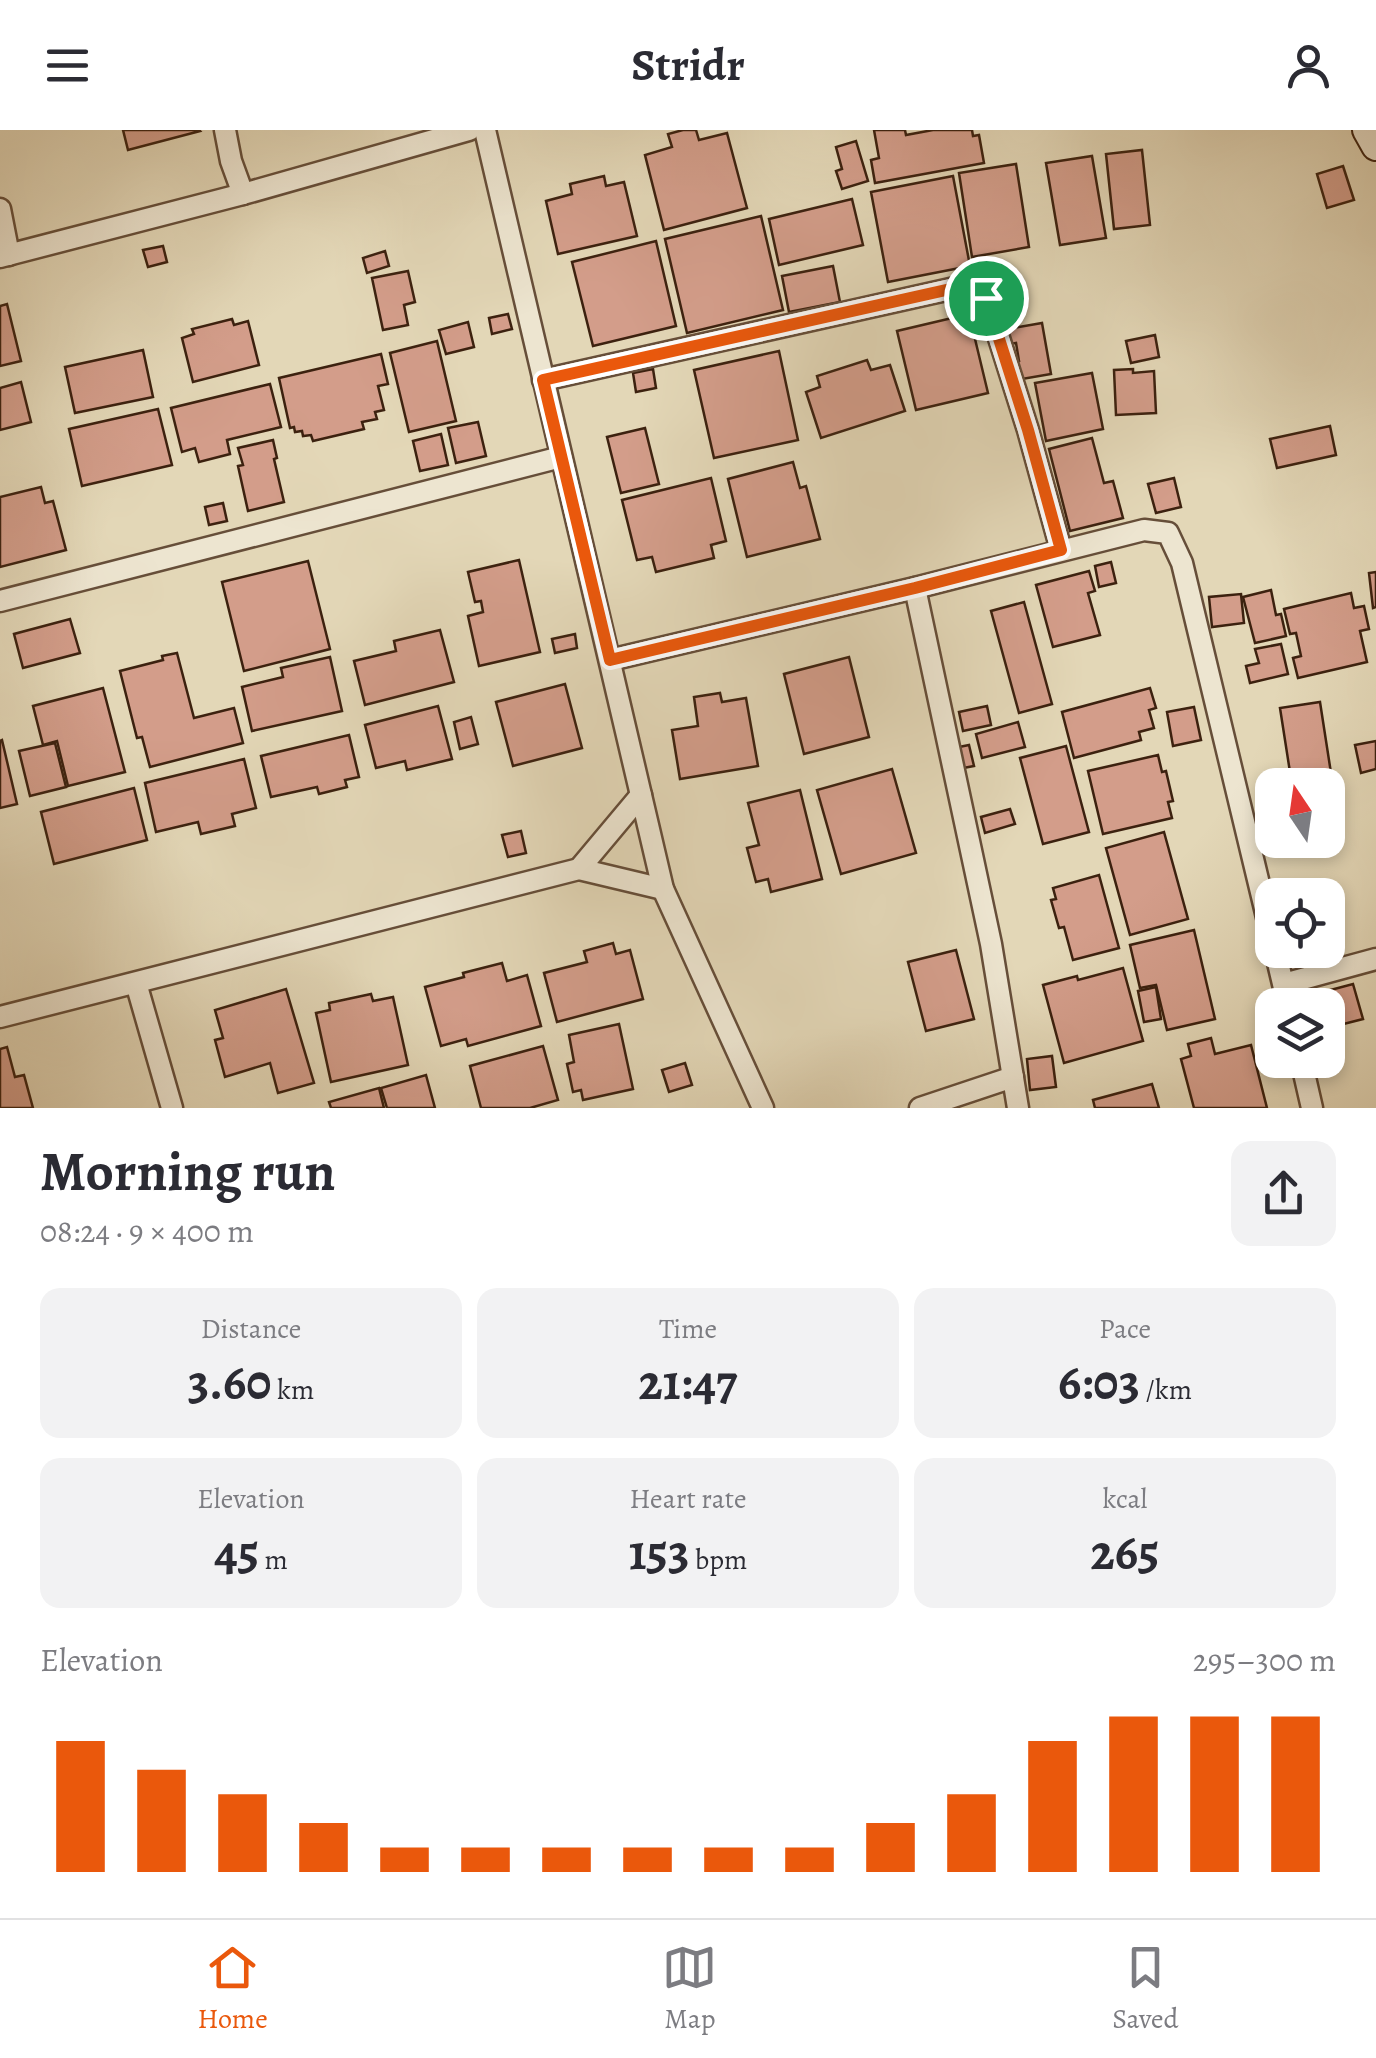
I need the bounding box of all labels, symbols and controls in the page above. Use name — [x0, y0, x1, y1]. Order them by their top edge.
text: Stridr — [631, 34, 745, 96]
icon: menu — [40, 38, 95, 93]
icon: person — [1281, 38, 1336, 93]
pin — [944, 256, 1029, 341]
icon: arrive — [959, 271, 1014, 326]
north arrow — [1255, 768, 1345, 858]
map controls — [1255, 768, 1345, 1078]
button: locate — [1255, 878, 1345, 968]
button: layers — [1255, 988, 1345, 1078]
text: Morning run — [40, 1134, 335, 1209]
button: share — [1231, 1141, 1336, 1246]
text: 08:24 · 9 × 400 m — [40, 1209, 254, 1253]
text: Distance — [201, 1310, 301, 1348]
text: Time — [659, 1310, 717, 1348]
text: Pace — [1099, 1310, 1151, 1348]
text: 3.60 — [188, 1348, 271, 1416]
text: 21:47 — [639, 1348, 737, 1416]
text: 6:03 — [1058, 1348, 1140, 1416]
text: km — [271, 1371, 314, 1409]
text: /km — [1140, 1371, 1192, 1409]
text: Elevation — [197, 1480, 305, 1518]
text: Heart rate — [630, 1480, 746, 1518]
text: kcal — [1103, 1480, 1147, 1518]
text: 45 — [214, 1518, 259, 1586]
text: 153 — [629, 1518, 689, 1586]
text: 265 — [1091, 1518, 1159, 1586]
text: m — [259, 1541, 288, 1579]
text: bpm — [689, 1541, 747, 1579]
text: Elevation — [40, 1638, 163, 1682]
text: 295–300 m — [1193, 1638, 1336, 1682]
tab: Home — [197, 1940, 268, 2038]
tab: Map — [662, 1940, 717, 2038]
tab: Saved — [1112, 1940, 1179, 2038]

